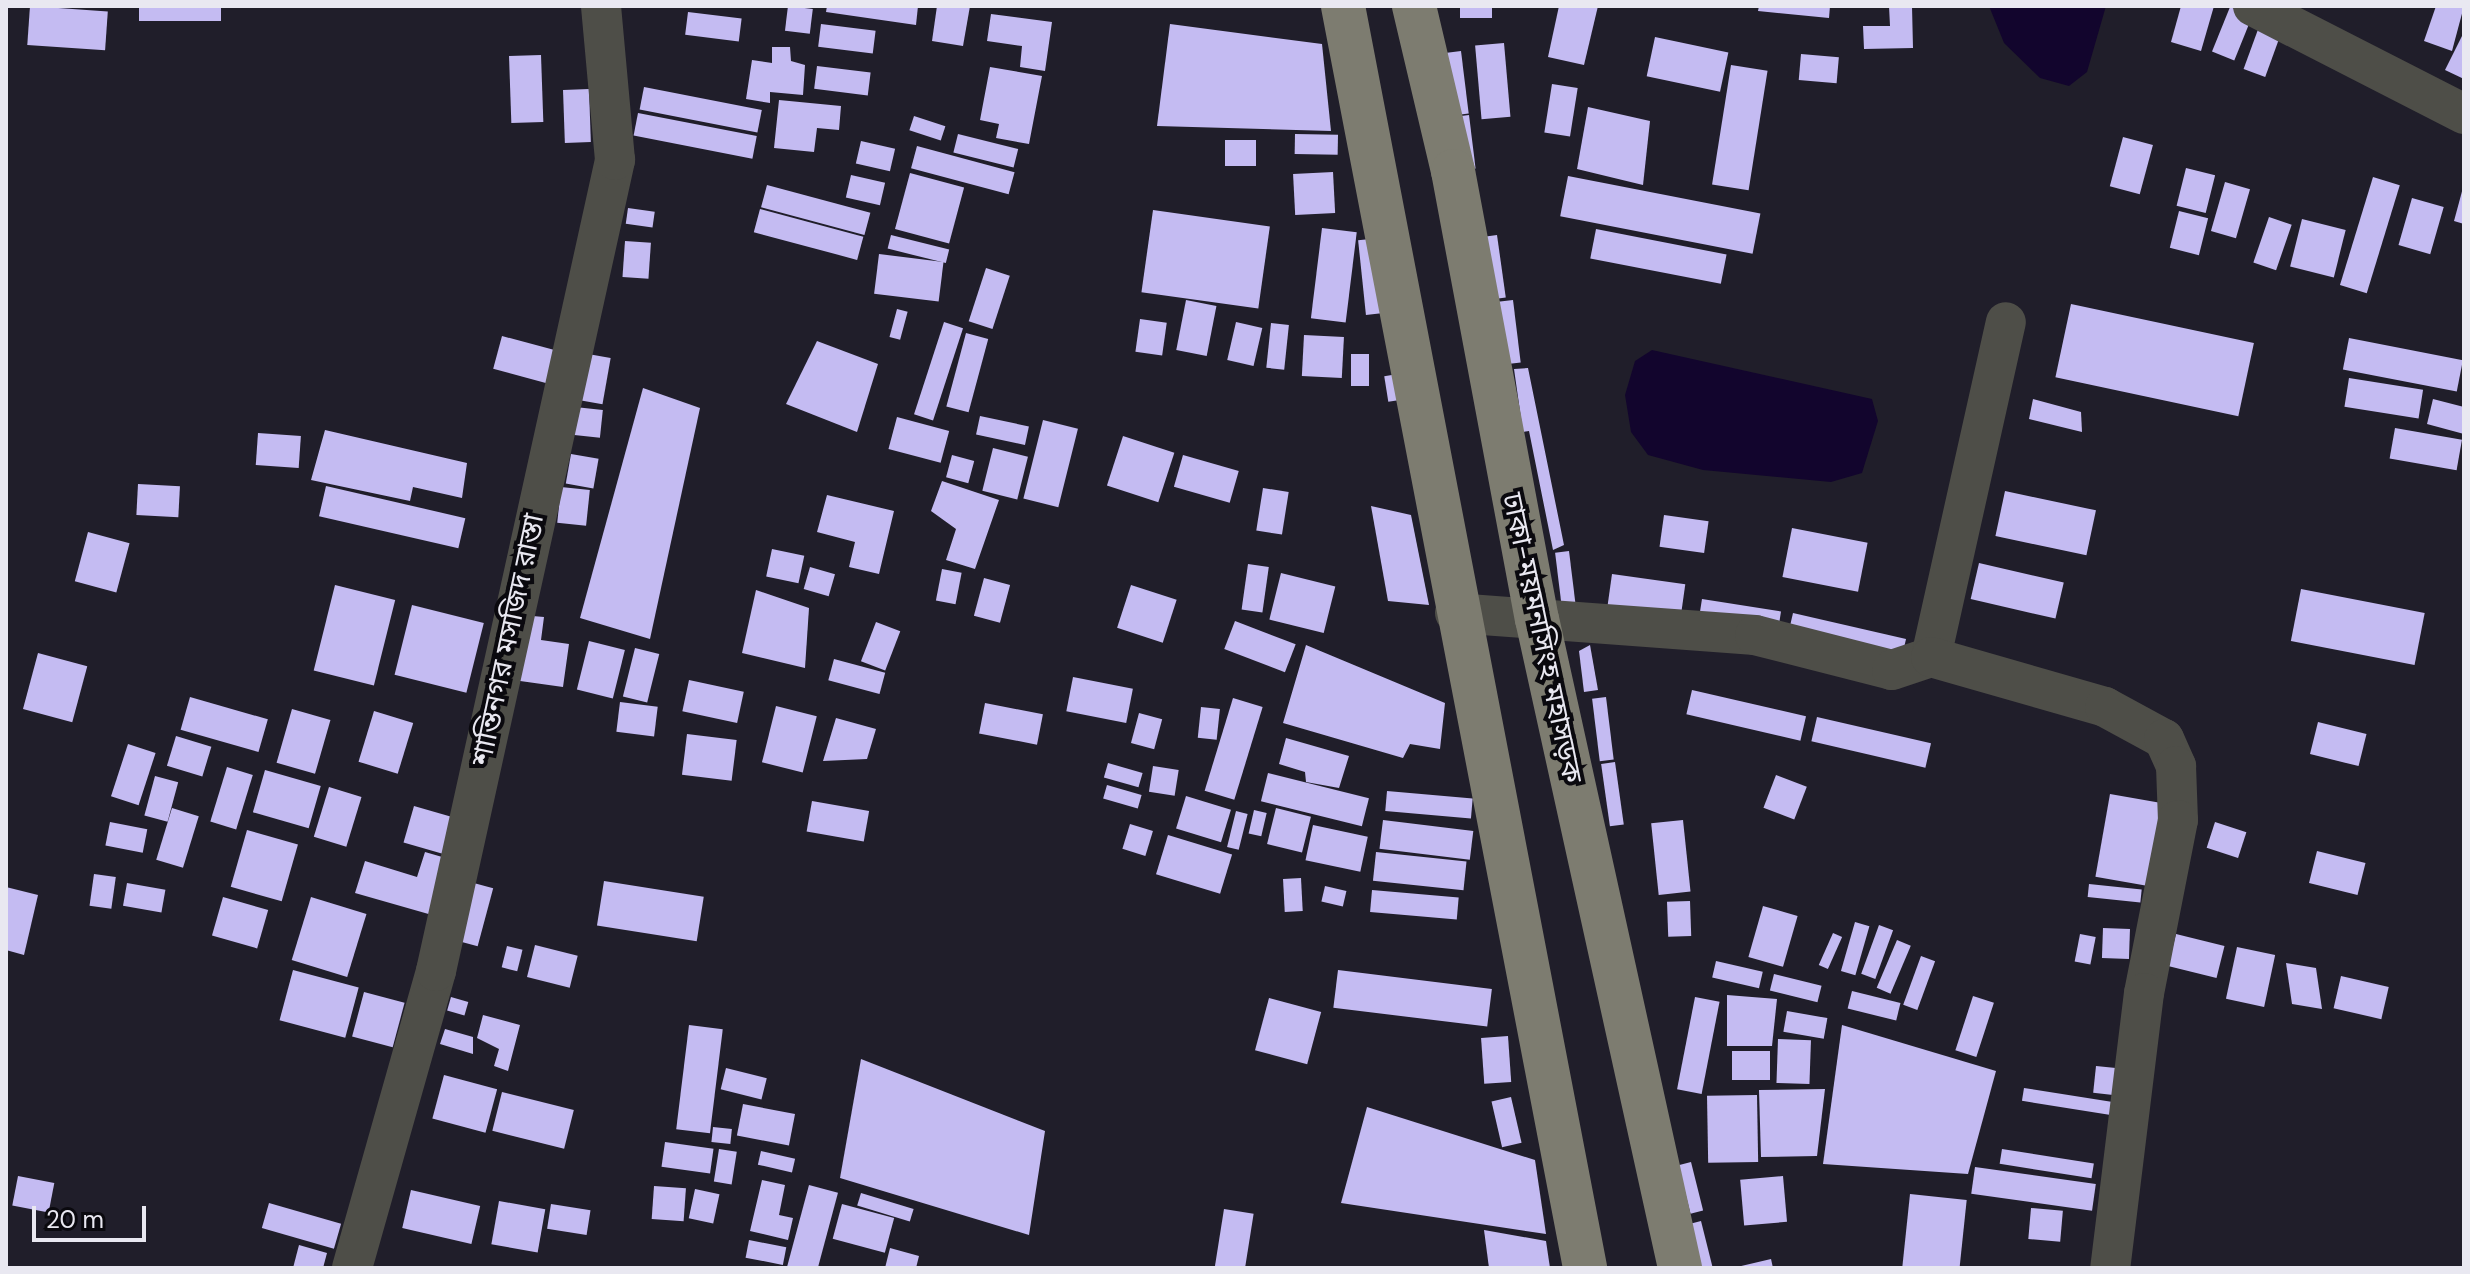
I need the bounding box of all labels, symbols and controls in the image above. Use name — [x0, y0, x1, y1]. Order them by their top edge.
street label: ঢাকা-ময়মনসিংহ মহাসড়ক — [1495, 490, 1589, 786]
street label: শান্তিনগর মসজিদ রাস্তা — [465, 511, 551, 769]
scale bar — [36, 1190, 150, 1240]
text: 20 m — [46, 1204, 104, 1235]

